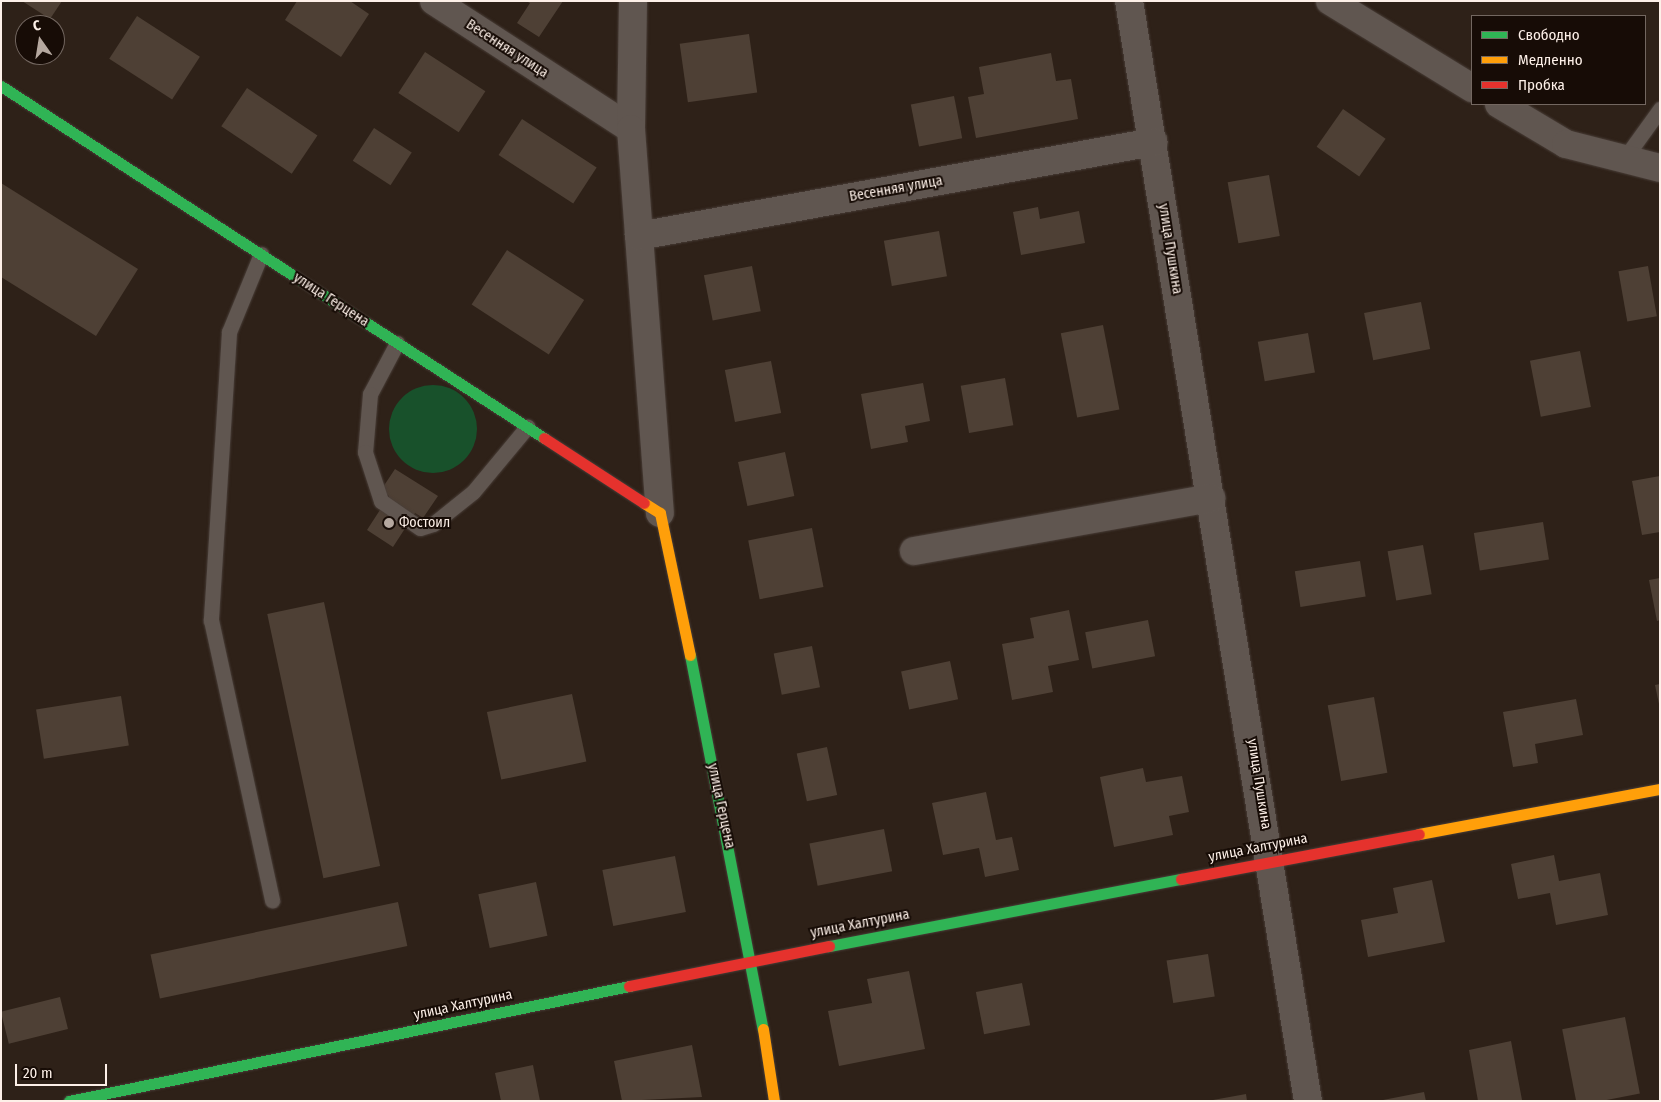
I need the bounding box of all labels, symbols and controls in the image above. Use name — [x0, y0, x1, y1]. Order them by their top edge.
north arrow — [15, 15, 65, 65]
legend — [1471, 15, 1646, 105]
street label: Весенняя улица — [463, 16, 551, 82]
text: С — [31, 17, 42, 35]
text: Свободно — [1518, 26, 1580, 44]
text: Медленно — [1518, 51, 1583, 69]
text: Пробка — [1518, 76, 1565, 94]
street label: Весенняя улица — [848, 173, 944, 205]
street label: улица Пушкина — [1155, 203, 1185, 295]
street label: улица Герцена — [290, 269, 372, 331]
place label: Фостоил — [399, 515, 450, 531]
marker: Фостоил — [383, 517, 395, 529]
street label: улица Пушкина — [1244, 738, 1274, 830]
street label: улица Герцена — [704, 762, 738, 850]
street label: улица Халтурина — [1207, 830, 1309, 866]
street label: улица Халтурина — [809, 906, 911, 942]
street label: улица Халтурина — [412, 986, 514, 1024]
scale bar — [18, 1054, 110, 1086]
text: 20 m — [23, 1064, 53, 1082]

